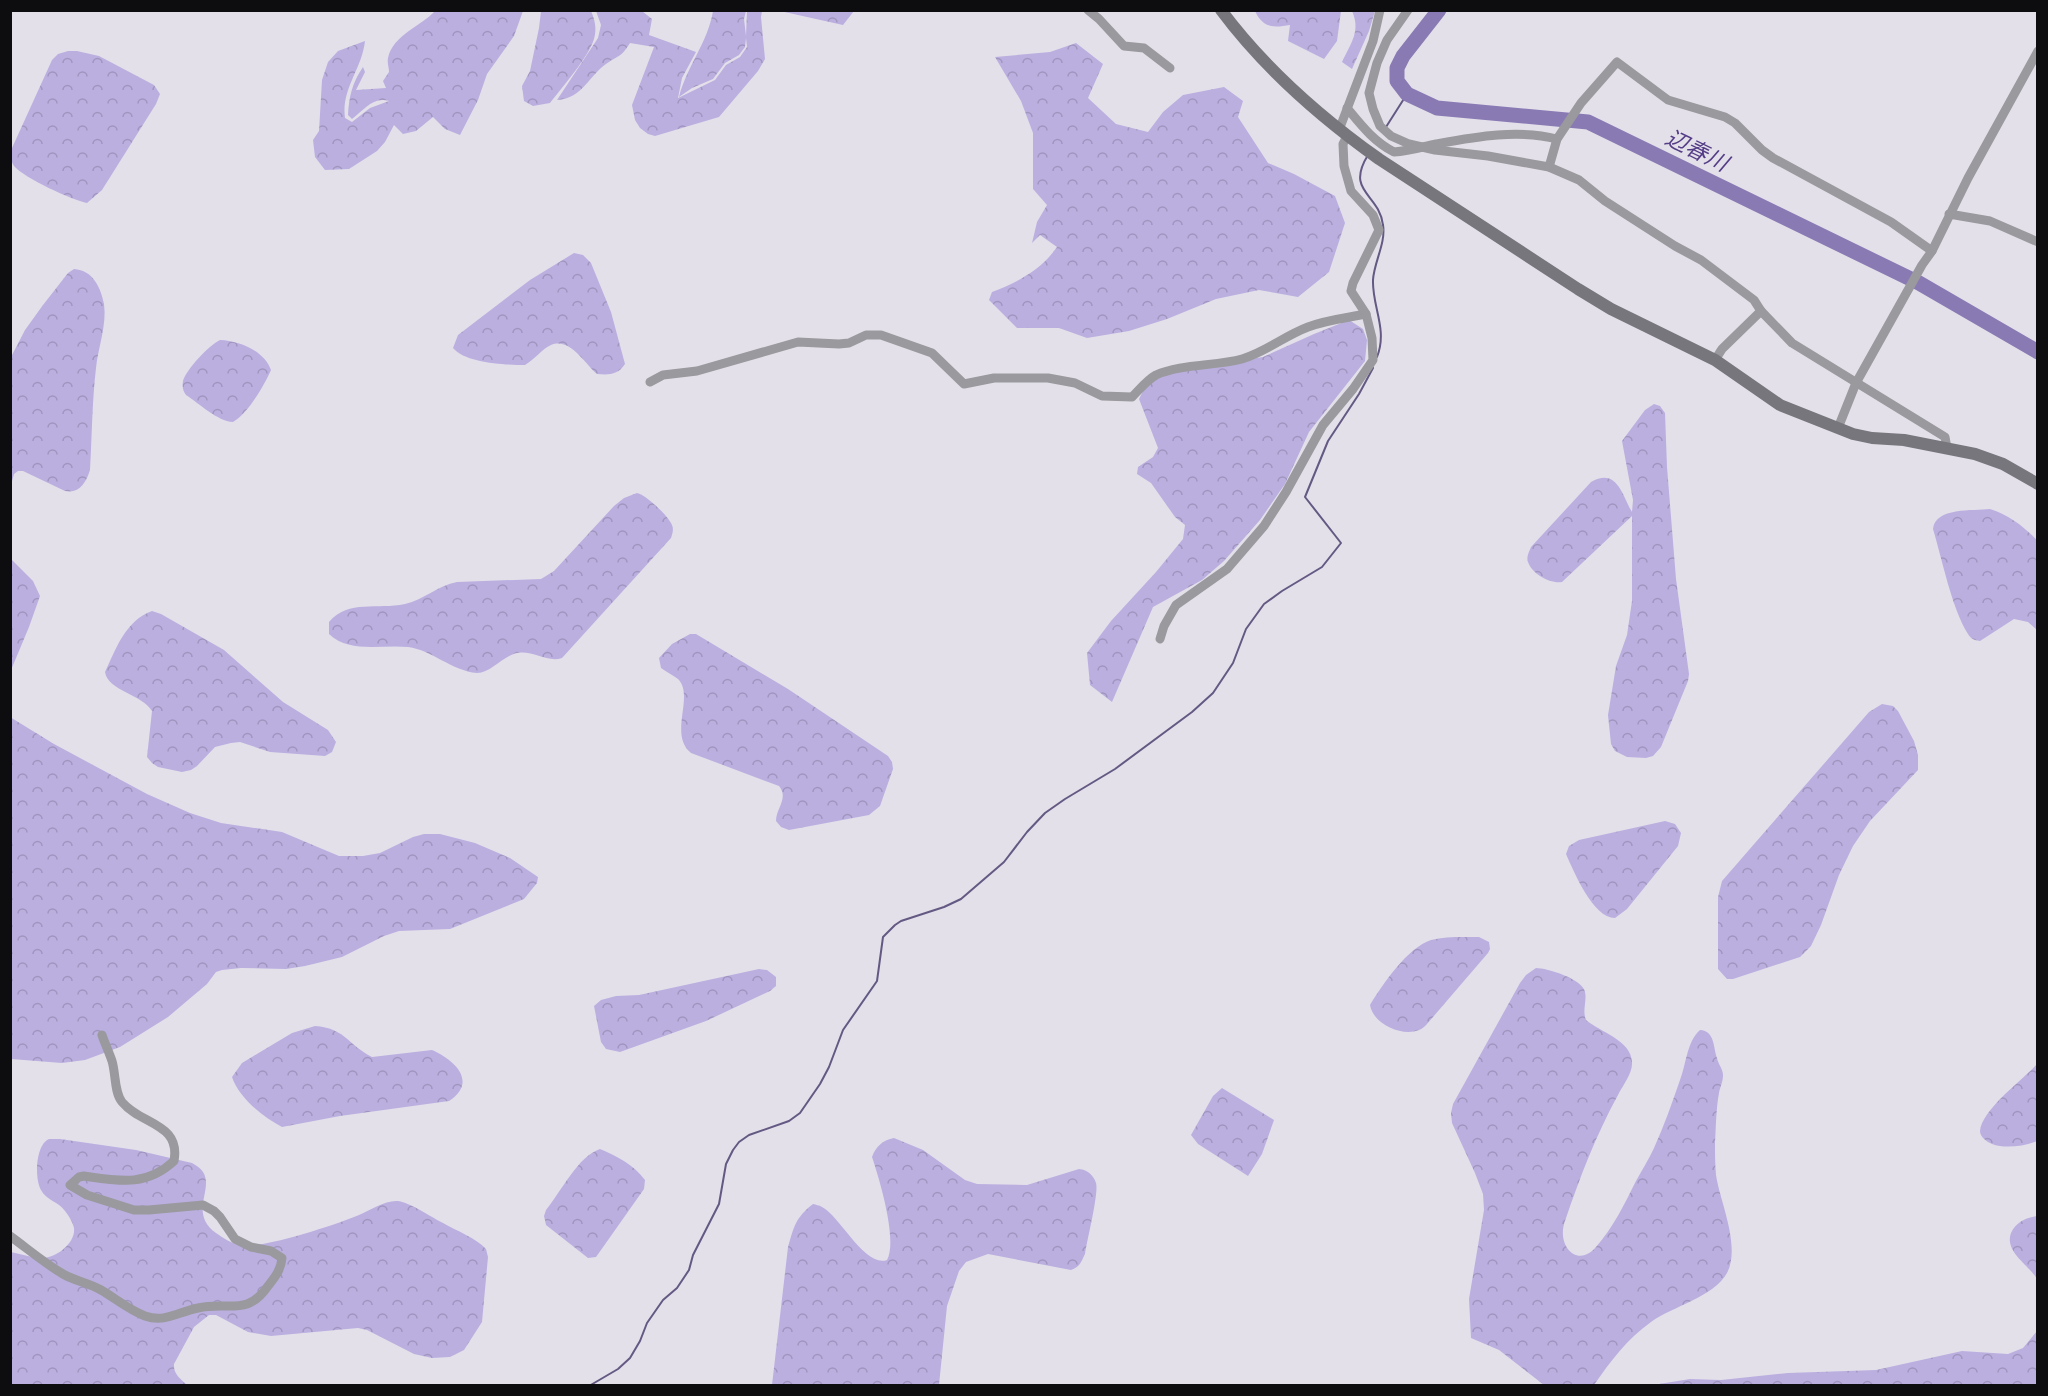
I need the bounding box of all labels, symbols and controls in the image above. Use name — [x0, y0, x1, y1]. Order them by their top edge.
water label: 辺春川 — [1660, 123, 1735, 180]

